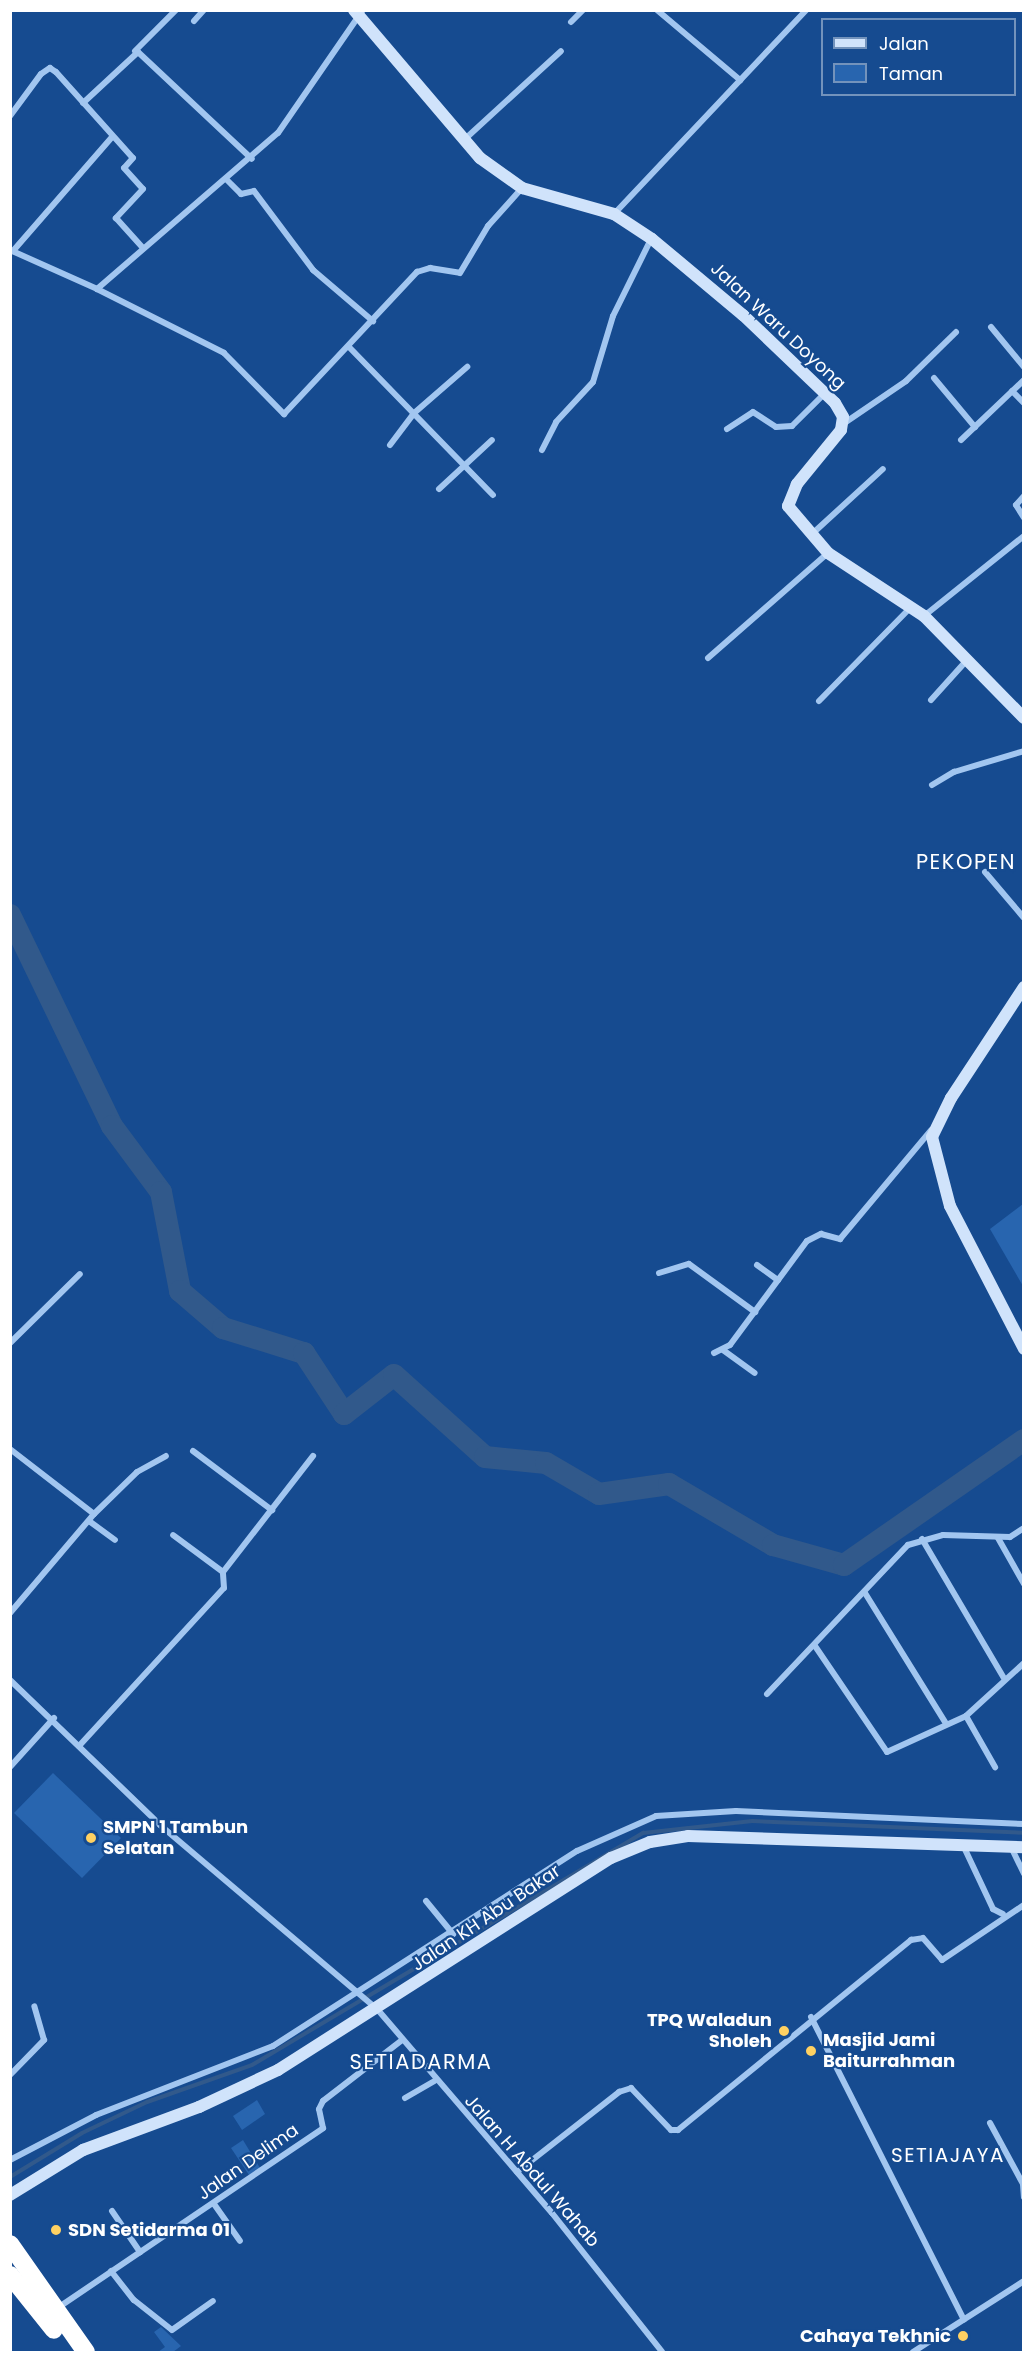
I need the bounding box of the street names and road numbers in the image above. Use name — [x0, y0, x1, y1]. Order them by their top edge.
street label: Jalan Waru Doyong — [706, 258, 850, 394]
street label: Jalan KH Abu Bakar — [408, 1860, 564, 1976]
street label: Jalan H Abdul Wahab — [460, 2090, 604, 2252]
street label: Jalan Delima — [193, 2119, 303, 2205]

